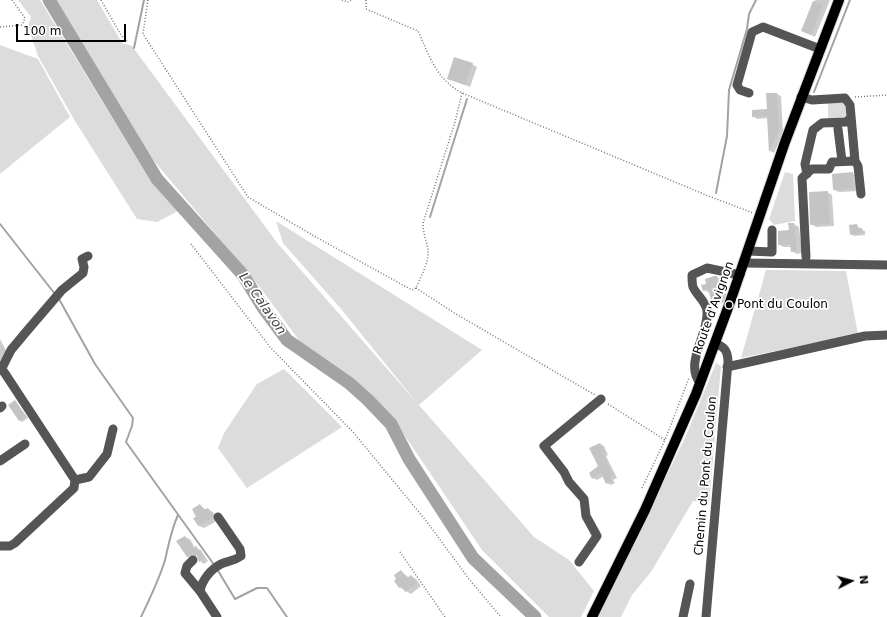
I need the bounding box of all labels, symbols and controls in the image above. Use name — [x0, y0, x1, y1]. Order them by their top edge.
scale bar — [18, 16, 128, 42]
text: 100 m — [23, 24, 61, 38]
street label: Route d'Avignon — [691, 260, 737, 356]
water label: Le Calavon — [235, 270, 289, 338]
place label: Pont du Coulon — [737, 298, 828, 312]
marker: Pont du Coulon — [724, 300, 734, 310]
street label: Chemin du Pont du Coulon — [692, 396, 720, 556]
north arrow — [831, 561, 871, 601]
text: N — [856, 574, 870, 585]

